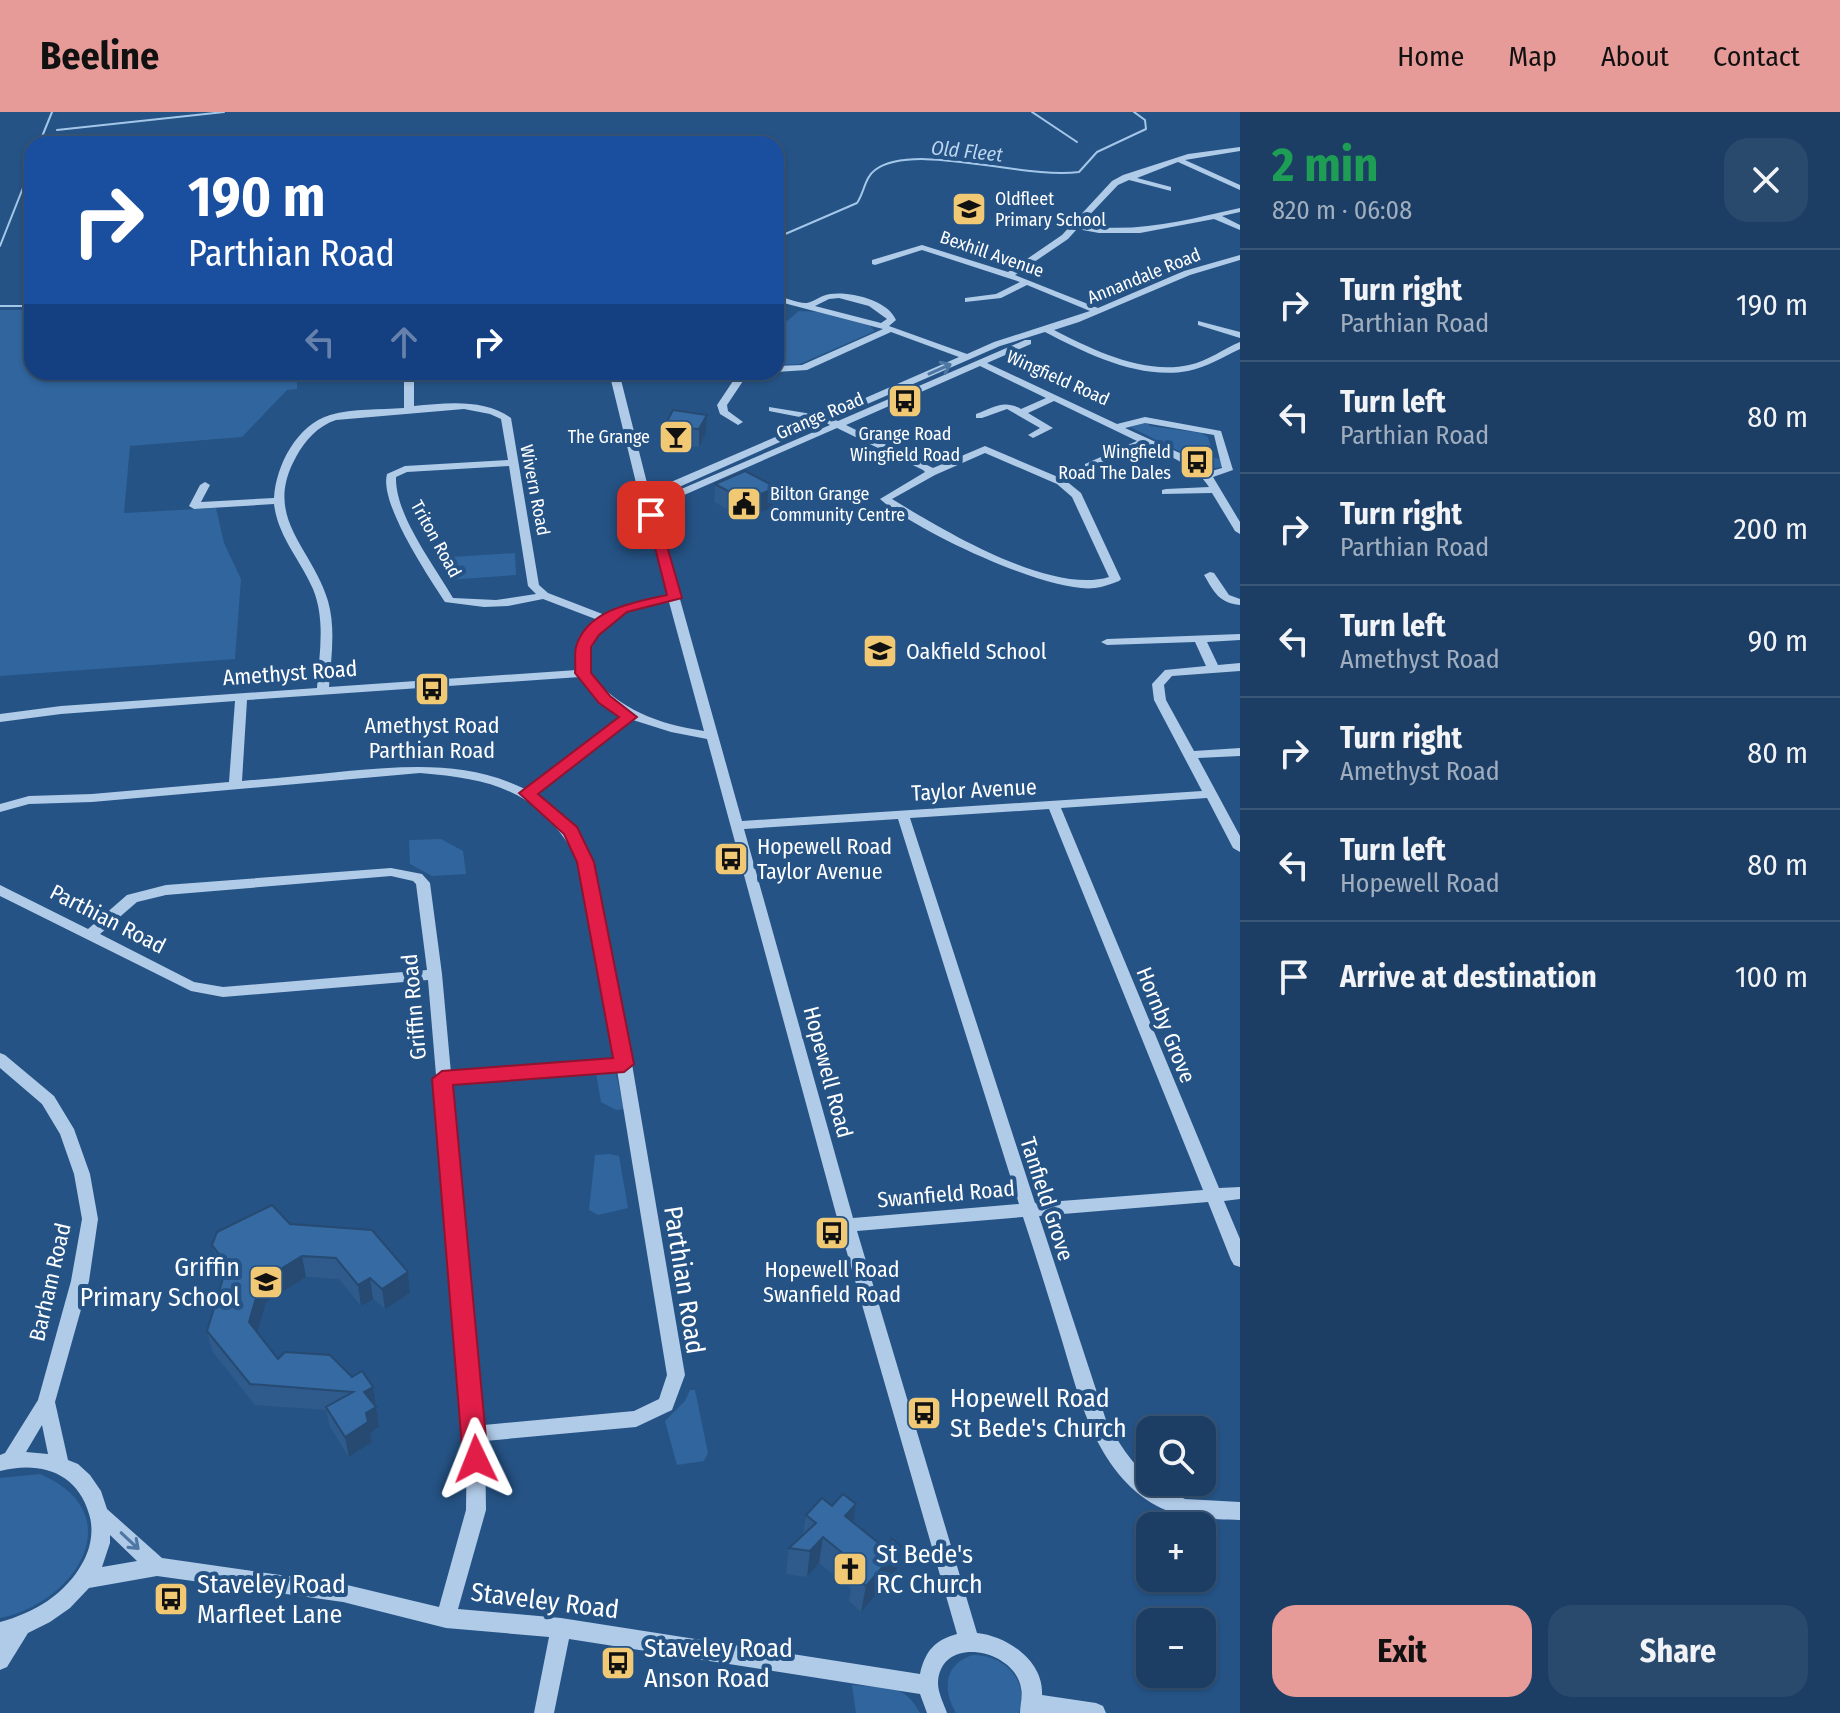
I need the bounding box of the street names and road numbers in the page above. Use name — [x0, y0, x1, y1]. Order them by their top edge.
street label: Bexhill Avenue — [937, 226, 1047, 282]
street label: Annandale Road — [1084, 243, 1204, 309]
street label: Wingfield Road — [1003, 346, 1113, 410]
street label: Grange Road — [773, 388, 867, 444]
street label: Wivern Road — [515, 443, 555, 537]
street label: Triton Road — [406, 497, 466, 581]
street label: Amethyst Road — [222, 655, 358, 691]
street label: Taylor Avenue — [911, 773, 1037, 807]
street label: Parthian Road — [46, 878, 170, 960]
street label: Griffin Road — [396, 953, 432, 1061]
street label: Hornby Grove — [1131, 963, 1201, 1087]
street label: Hopewell Road — [797, 1003, 859, 1141]
street label: Tanfield Grove — [1014, 1134, 1080, 1264]
street label: Swanfield Road — [876, 1175, 1016, 1213]
street label: Parthian Road — [657, 1204, 711, 1356]
street label: Barham Road — [23, 1220, 77, 1344]
street label: Staveley Road — [469, 1577, 621, 1625]

